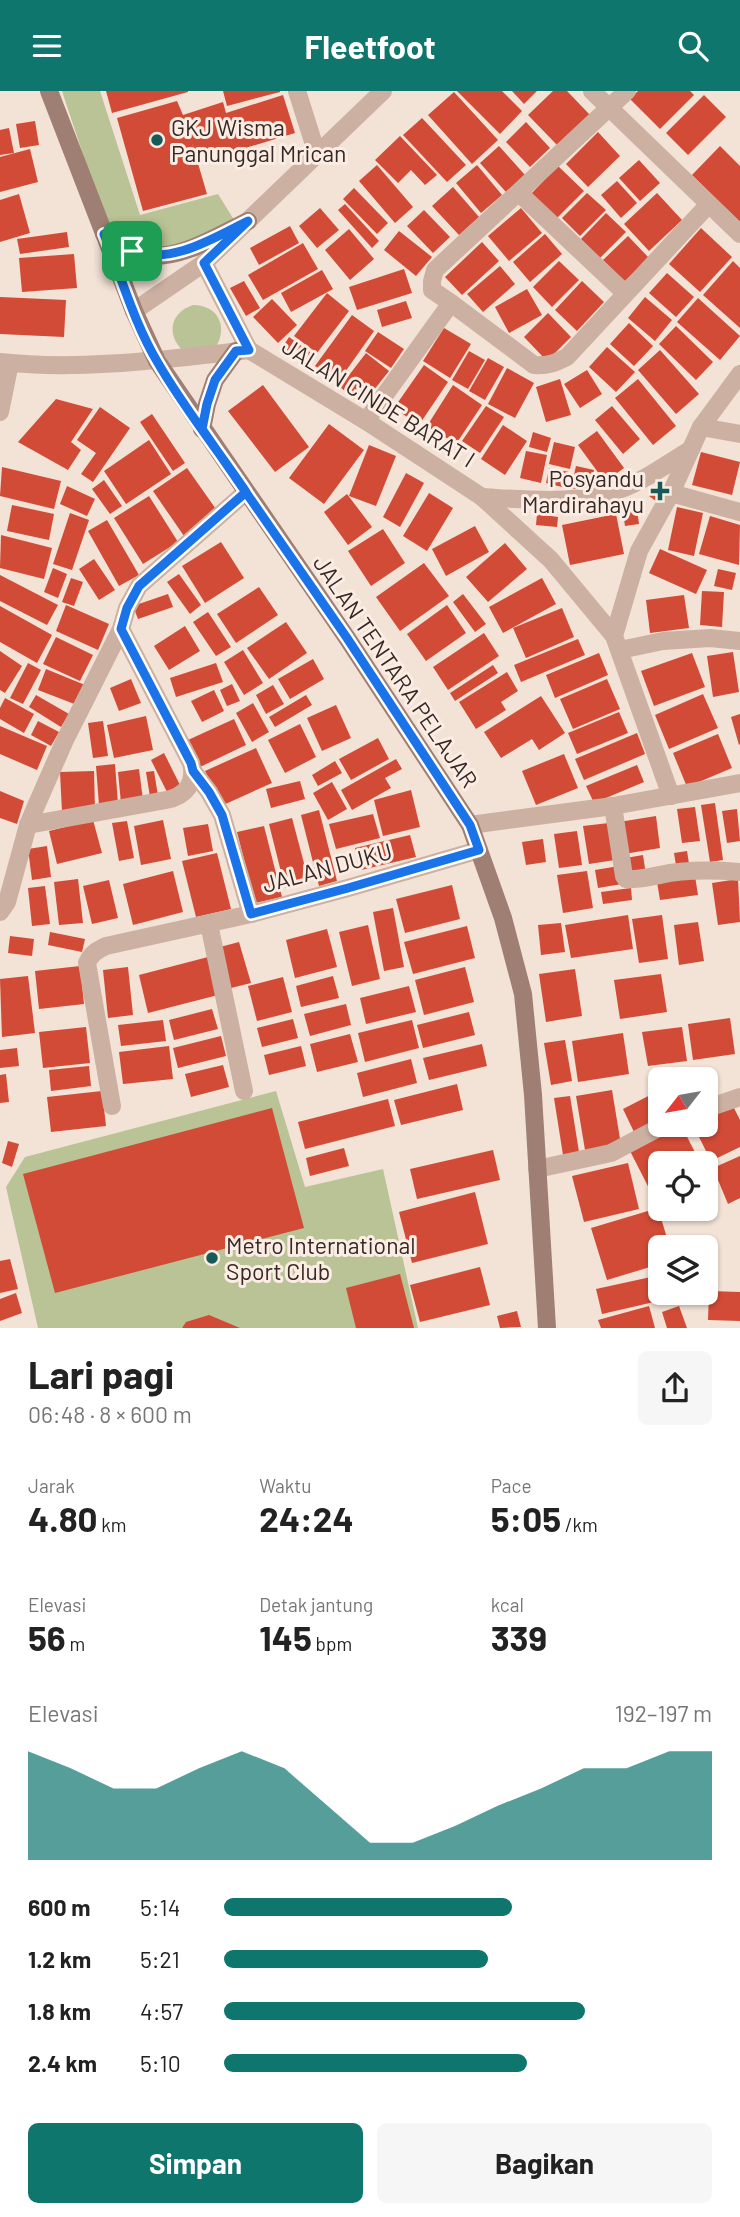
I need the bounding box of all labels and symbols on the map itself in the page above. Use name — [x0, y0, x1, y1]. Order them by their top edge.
place label: GKJ Wisma Panunggal Mrican — [171, 113, 346, 167]
marker: GKJ Wisma Panunggal Mrican — [149, 132, 165, 148]
pin — [102, 221, 162, 281]
street label: JALAN CINDE BARAT I — [277, 331, 481, 473]
place label: Posyandu Mardirahayu — [522, 464, 644, 518]
marker: Posyandu Mardirahayu — [650, 481, 670, 501]
street label: JALAN TENTARA PELAJAR — [308, 550, 484, 792]
street label: JALAN DUKU — [259, 836, 395, 898]
north arrow — [648, 1067, 718, 1137]
place label: Metro International Sport Club — [226, 1231, 416, 1285]
marker: Metro International Sport Club — [204, 1250, 220, 1266]

